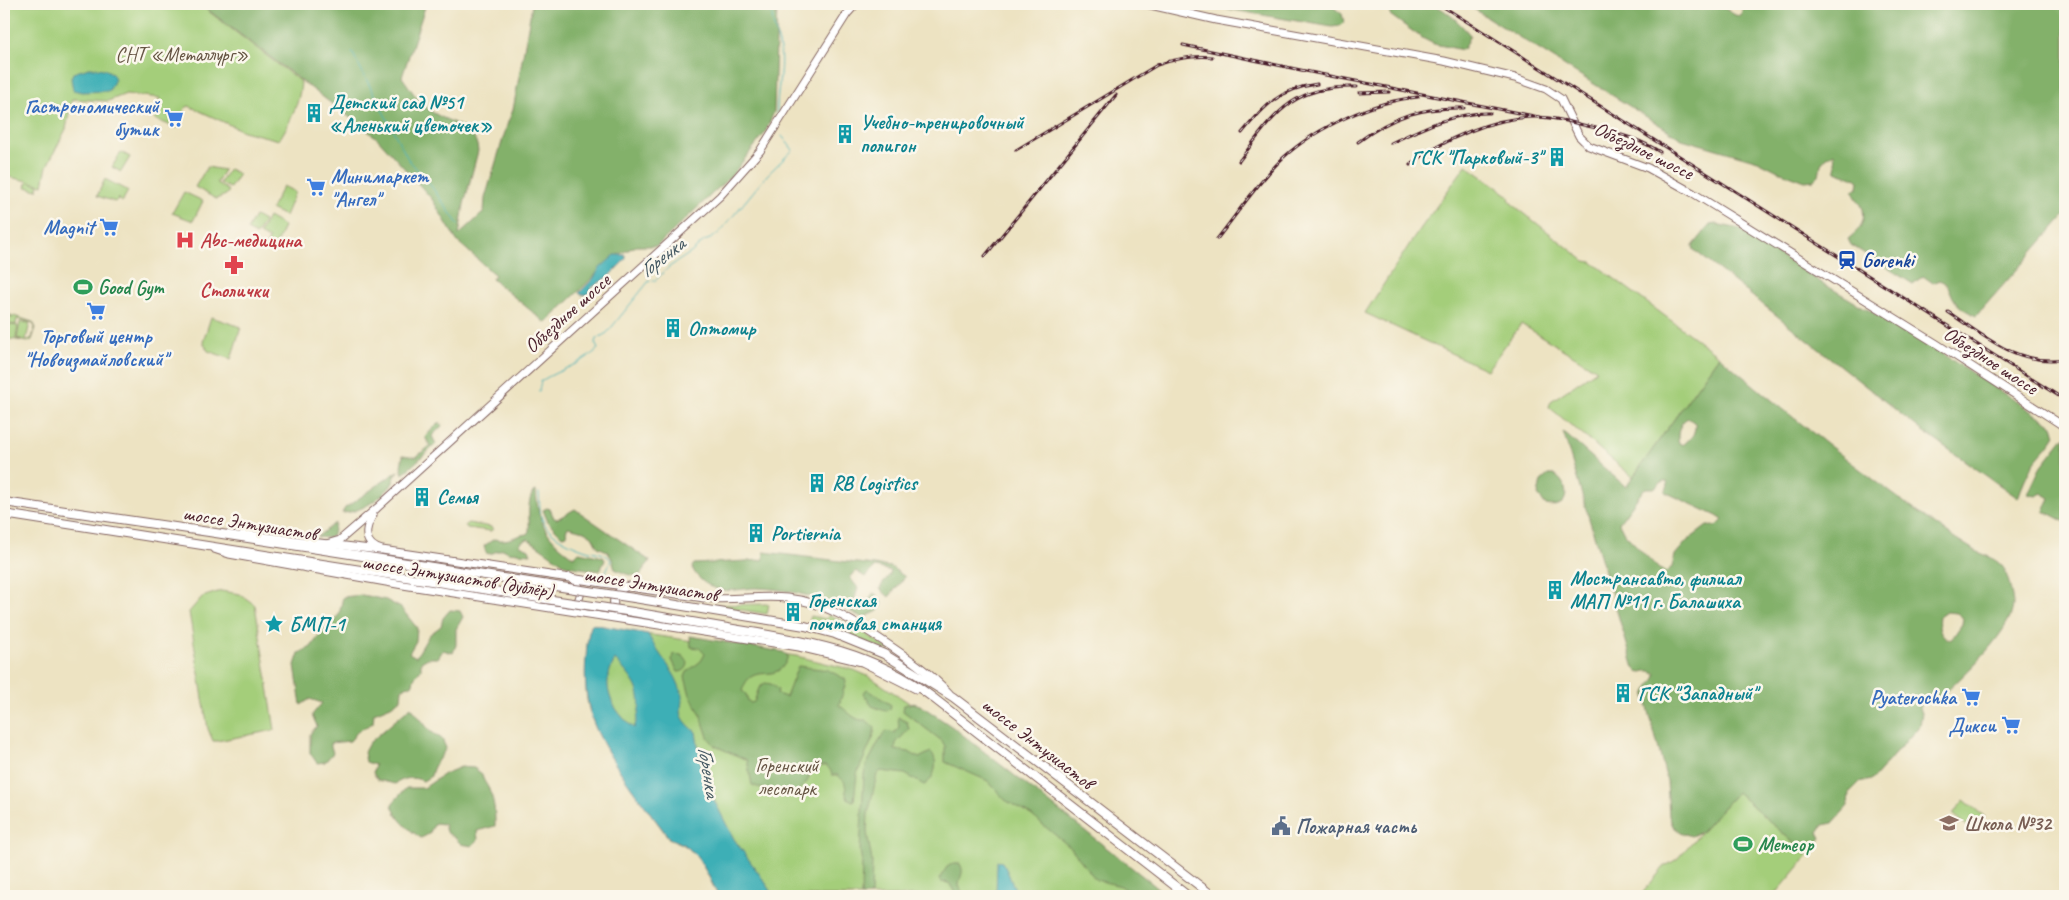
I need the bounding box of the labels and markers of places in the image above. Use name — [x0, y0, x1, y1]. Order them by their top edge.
place label: Детский сад №51 «Аленький цветочек» — [329, 90, 493, 138]
place label: Гастрономический бутик — [25, 94, 161, 142]
building icon: Детский сад №51 «Аленький цветочек» — [303, 102, 325, 124]
supermarket icon: Гастрономический бутик — [163, 107, 185, 129]
place label: Учебно-тренировочный полигон — [860, 110, 1025, 158]
building icon: Учебно-тренировочный полигон — [834, 123, 856, 145]
place label: ГСК "Парковый-3" — [1411, 145, 1546, 170]
building icon: ГСК "Парковый-3" — [1546, 146, 1568, 168]
place label: Минимаркет "Ангел" — [331, 164, 429, 212]
supermarket icon: Минимаркет "Ангел" — [305, 176, 327, 198]
place label: Magnit — [44, 215, 97, 240]
supermarket icon: Magnit — [98, 216, 120, 238]
place label: Abc-медицина — [200, 228, 303, 253]
hospital icon: Abc-медицина — [174, 229, 196, 251]
place label: Gorenki — [1862, 248, 1917, 273]
station icon: Gorenki — [1836, 249, 1858, 271]
pharmacy icon: Столички — [223, 254, 245, 276]
place label: Good Gym — [98, 275, 165, 301]
sports icon: Good Gym — [72, 276, 94, 298]
place label: Столички — [200, 278, 270, 303]
supermarket icon: Торговый центр "Новоизмайловский" — [85, 300, 107, 322]
place label: Оптомир — [688, 316, 757, 341]
building icon: Оптомир — [662, 317, 684, 339]
place label: Торговый центр "Новоизмайловский" — [25, 324, 172, 373]
place label: RB Logistics — [832, 471, 919, 496]
building icon: RB Logistics — [806, 472, 828, 494]
place label: Семья — [437, 485, 480, 510]
building icon: Семья — [411, 486, 433, 508]
place label: Portiernia — [771, 521, 842, 546]
building icon: Portiernia — [745, 522, 767, 544]
place label: Мострансавто, филиал МАП №11 г. Балашиха — [1570, 566, 1743, 614]
building icon: Мострансавто, филиал МАП №11 г. Балашиха — [1544, 579, 1566, 601]
place label: Горенская почтовая станция — [808, 588, 943, 636]
building icon: Горенская почтовая станция — [782, 601, 804, 623]
place label: БМП-1 — [289, 612, 346, 637]
place icon: БМП-1 — [263, 613, 285, 635]
place label: ГСК "Западный" — [1638, 681, 1761, 706]
building icon: ГСК "Западный" — [1612, 682, 1634, 704]
place label: Pyaterochka — [1870, 685, 1958, 710]
supermarket icon: Pyaterochka — [1960, 686, 1982, 708]
place label: Дикси — [1949, 713, 1997, 738]
supermarket icon: Дикси — [2000, 714, 2022, 736]
place label: Школа №32 — [1964, 811, 2053, 836]
school or university icon: Школа №32 — [1938, 812, 1960, 834]
place label: Пожарная часть — [1296, 814, 1417, 839]
public building icon: Пожарная часть — [1270, 815, 1292, 837]
place label: Метеор — [1758, 832, 1815, 857]
sports icon: Метеор — [1732, 833, 1754, 855]

